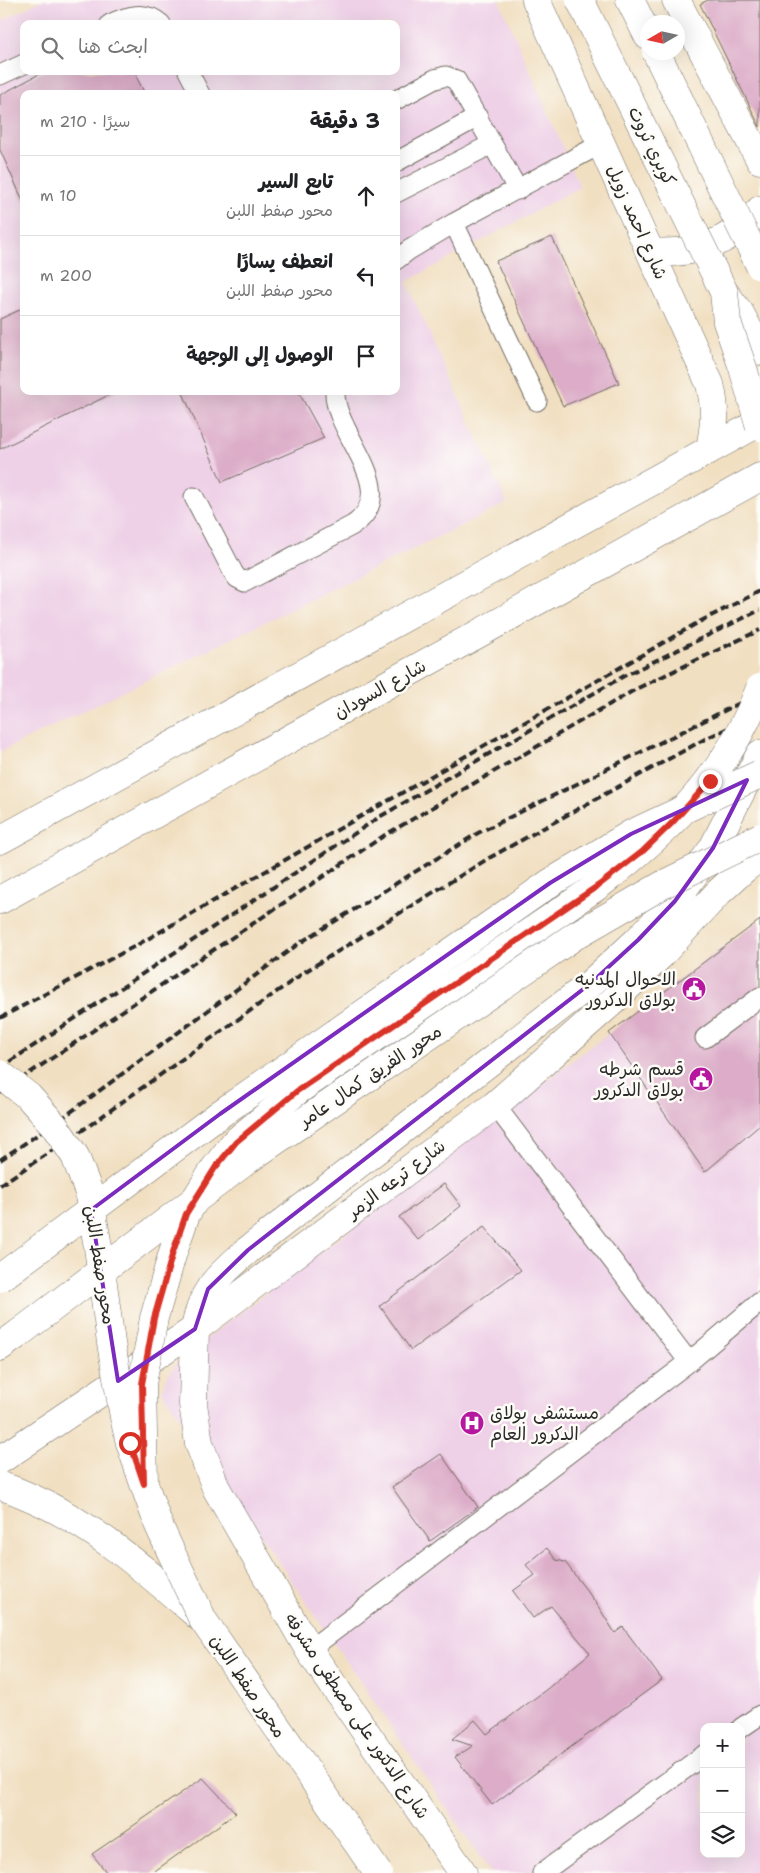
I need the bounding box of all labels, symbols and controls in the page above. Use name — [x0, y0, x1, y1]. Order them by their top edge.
north arrow — [640, 15, 685, 60]
search box — [20, 20, 400, 75]
icon: search — [38, 34, 66, 62]
text: ابحث هنا — [78, 34, 148, 59]
street label: كوبري ثروت — [622, 102, 682, 190]
text: 3 دقيقة — [310, 107, 380, 135]
text: سيرًا · 210 m — [40, 111, 130, 132]
street label: شارع احمد زويل — [601, 161, 673, 283]
text: تابع السير — [259, 169, 333, 194]
icon: ahead — [352, 182, 380, 210]
text: 10 m — [40, 185, 77, 206]
text: محور صفط اللبن — [226, 200, 333, 221]
text: انعطف يسارًا — [237, 249, 333, 274]
icon: left — [352, 262, 380, 290]
text: 200 m — [40, 265, 92, 286]
text: محور صفط اللبن — [226, 280, 333, 301]
text: الوصول إلى الوجهة — [186, 342, 333, 367]
icon: arrive — [352, 342, 380, 370]
street label: شارع السودان — [330, 654, 430, 724]
route end — [699, 770, 722, 793]
place label: الاحوال المدنيه بولاق الدكرور — [575, 967, 676, 1012]
public building icon: الاحوال المدنيه بولاق الدكرور — [681, 976, 707, 1002]
street label: محور الفريق كمال عامر — [292, 1019, 446, 1134]
place label: قسم شرطه بولاق الدكرور — [593, 1057, 684, 1102]
public building icon: قسم شرطه بولاق الدكرور — [688, 1066, 714, 1092]
street label: شارع ترعه الزمر — [340, 1134, 450, 1225]
street label: محور صفط اللبن — [79, 1204, 121, 1326]
place label: مستشفى بولاق الدكرور العام — [490, 1401, 599, 1448]
hospital icon: مستشفى بولاق الدكرور العام — [459, 1410, 485, 1436]
route start — [119, 1432, 142, 1455]
street label: شارع الدكتور على مصطفى مشرفه — [279, 1608, 435, 1824]
street label: محور صفط اللبن — [204, 1629, 292, 1743]
map controls — [700, 1723, 745, 1858]
button: + — [700, 1723, 745, 1768]
button: − — [700, 1768, 745, 1813]
button: layers — [700, 1813, 745, 1858]

